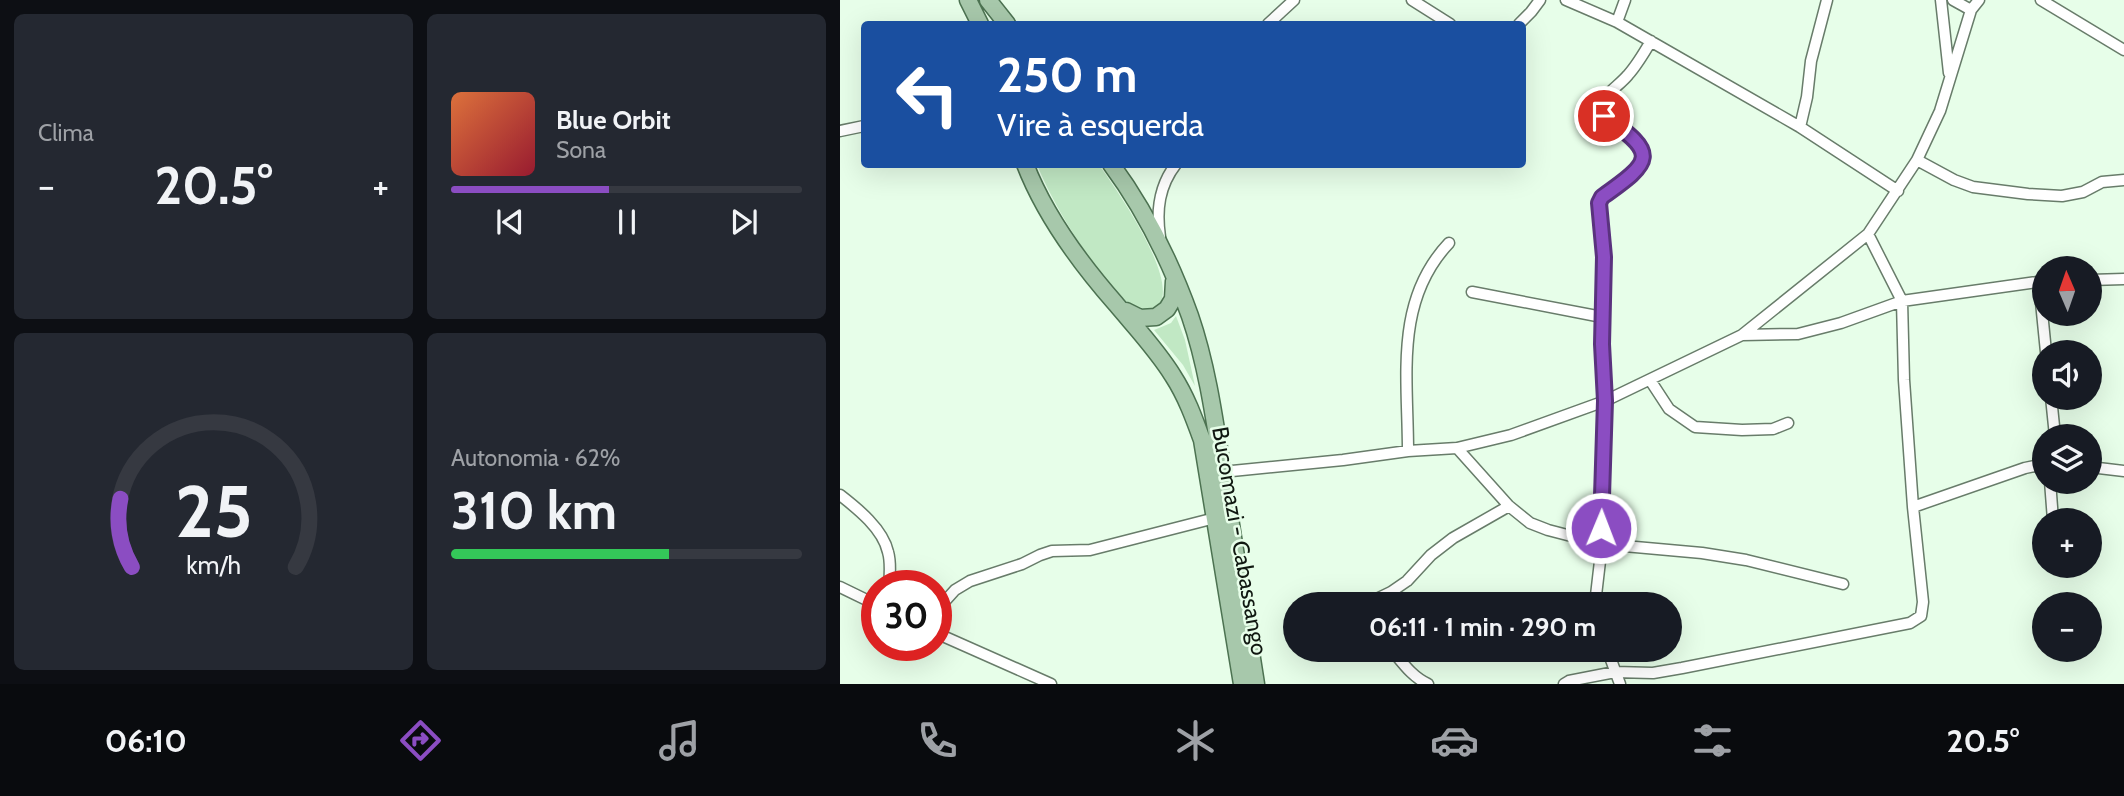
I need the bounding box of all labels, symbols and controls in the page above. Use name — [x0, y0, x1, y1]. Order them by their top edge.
text: 250 m — [997, 45, 1137, 104]
icon: left — [882, 49, 973, 140]
pin — [1574, 86, 1634, 146]
icon: arrive — [1585, 97, 1623, 135]
text: Blue Orbit — [556, 104, 671, 136]
text: Vire à esquerda — [997, 105, 1204, 144]
text: Clima — [38, 119, 94, 147]
text: Sona — [556, 136, 606, 164]
text: 20.5° — [154, 154, 273, 217]
text: − — [38, 162, 55, 209]
text: + — [372, 162, 389, 209]
icon: previous — [491, 203, 529, 241]
icon: pause — [608, 203, 646, 241]
icon: next — [725, 203, 763, 241]
north arrow — [2032, 256, 2102, 326]
map controls — [2032, 256, 2102, 662]
button: sound — [2032, 340, 2102, 410]
street label: Bucomazi - Cabassango — [1206, 424, 1274, 658]
button: layers — [2032, 424, 2102, 494]
text: Autonomia · 62% — [451, 444, 620, 472]
text: 25 — [175, 468, 252, 556]
text: 310 km — [451, 479, 617, 542]
position arrow — [1564, 491, 1638, 565]
button: + — [2032, 508, 2102, 578]
text: km/h — [186, 550, 241, 580]
speed limit sign: 30 — [861, 570, 952, 661]
button: − — [2032, 592, 2102, 662]
text: 06:11 · 1 min · 290 m — [1369, 611, 1596, 643]
icon: directions — [396, 716, 445, 765]
icon: music — [655, 716, 704, 765]
icon: phone — [913, 716, 962, 765]
icon: climate — [1171, 716, 1220, 765]
icon: car — [1430, 716, 1479, 765]
icon: filters — [1688, 716, 1737, 765]
text: 06:10 — [105, 721, 187, 760]
text: 20.5° — [1947, 721, 2019, 760]

